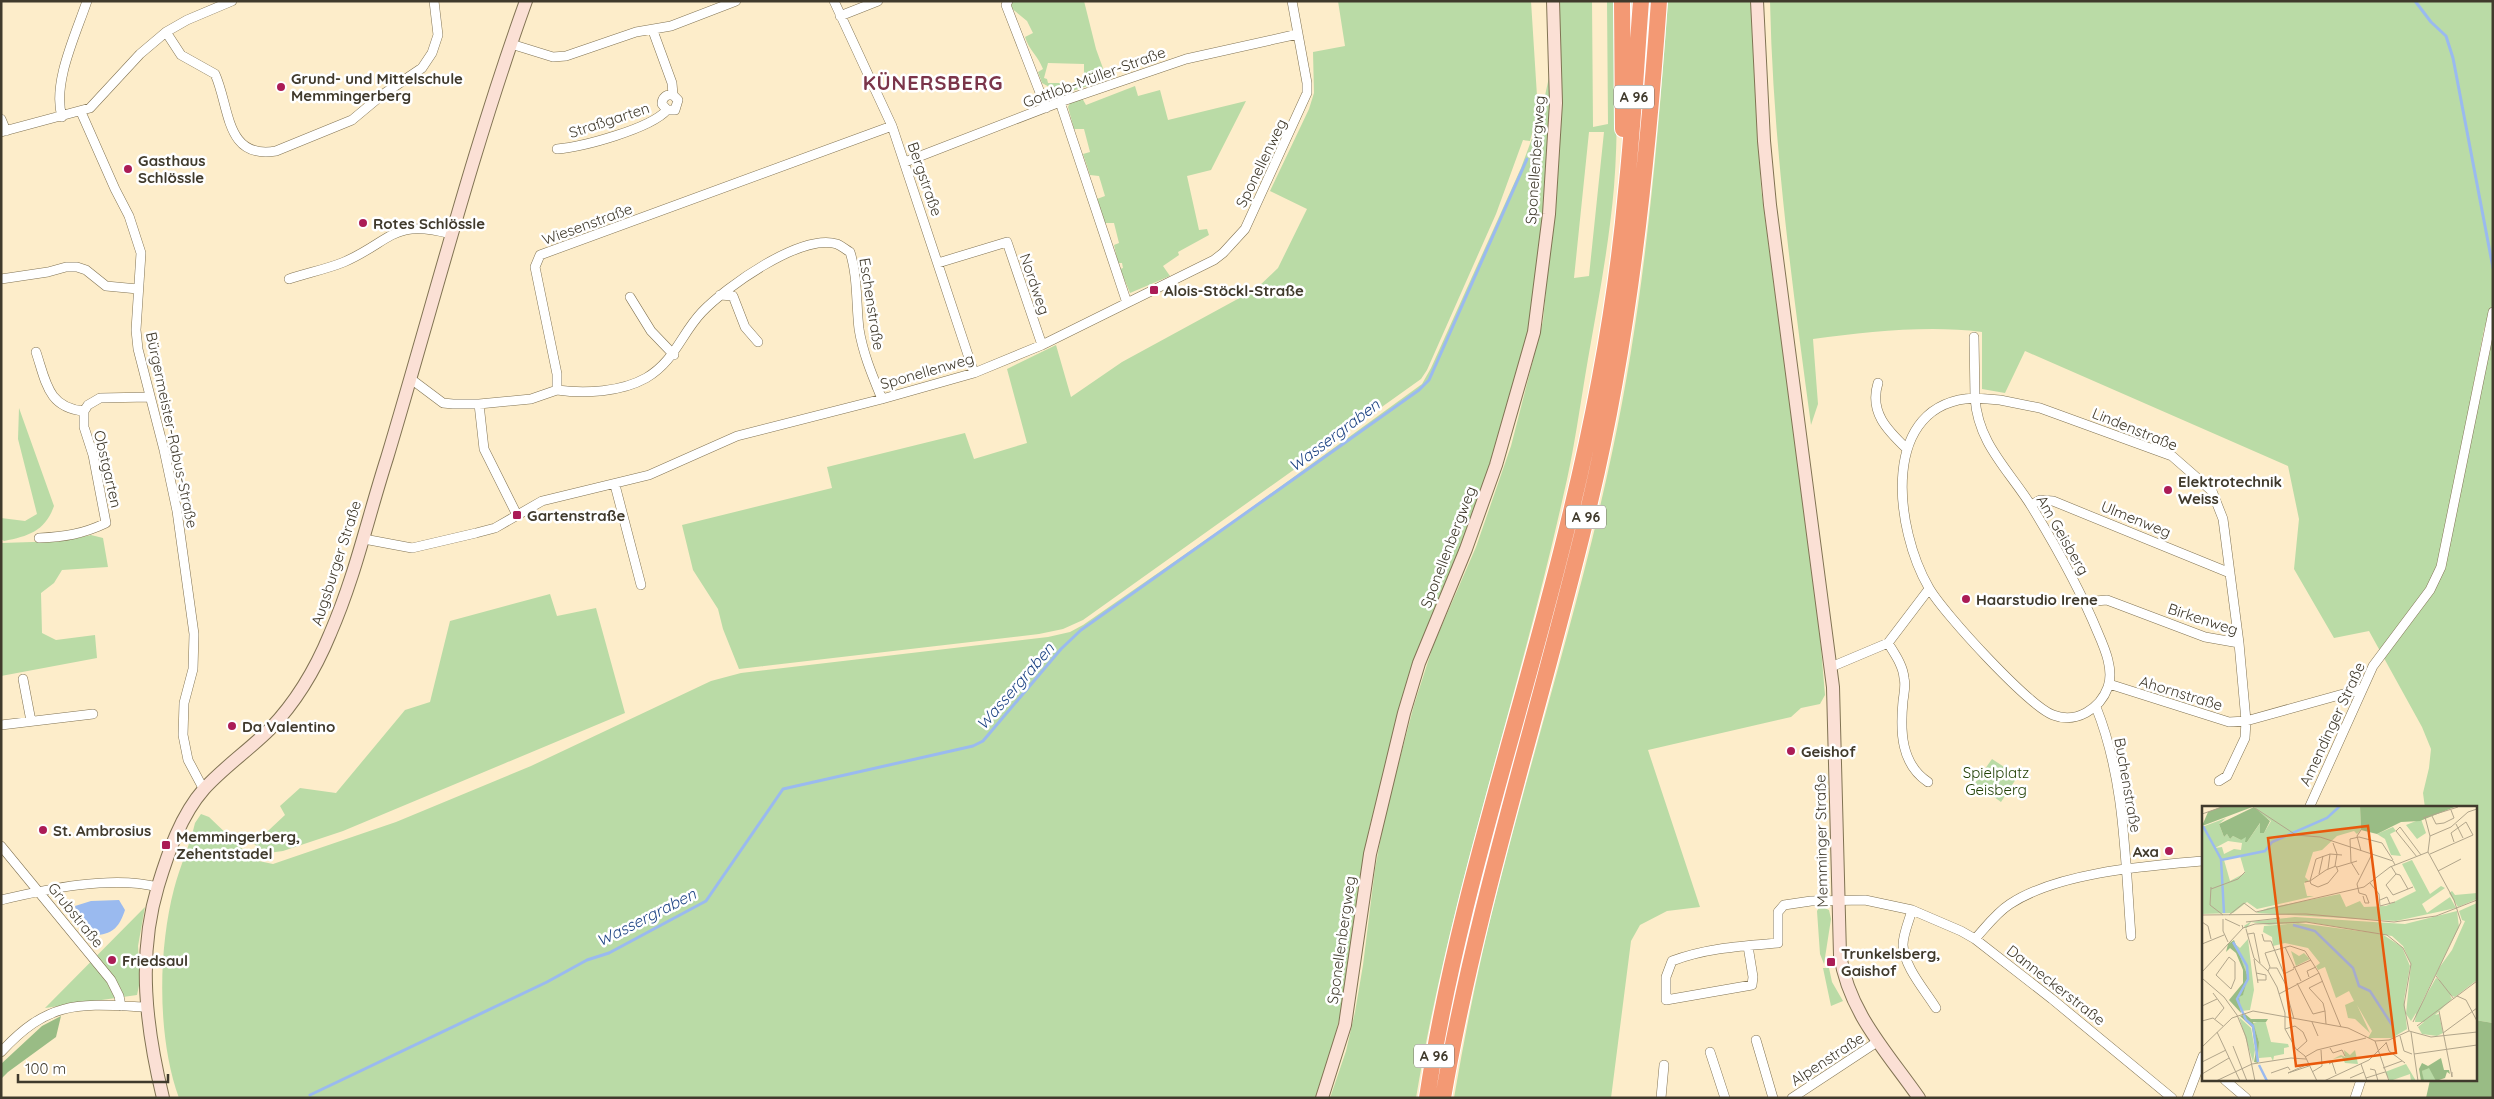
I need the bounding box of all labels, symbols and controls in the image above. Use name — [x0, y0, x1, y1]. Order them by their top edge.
street label: Gottlob-Müller-Straße — [1020, 42, 1168, 112]
place label: Grund- und Mittelschule Memmingerberg — [291, 69, 463, 105]
district label: KÜNERSBERG — [863, 70, 1003, 95]
marker: Grund- und Mittelschule Memmingerberg — [275, 81, 287, 93]
road number: A 96 — [1614, 85, 1654, 108]
street label: Sponellenbergweg — [1521, 95, 1549, 225]
street label: Straßgarten — [566, 98, 652, 142]
street label: Sponellenweg — [1231, 115, 1291, 211]
street label: Bergstraße — [903, 139, 947, 219]
place label: Gasthaus Schlössle — [138, 151, 206, 187]
marker: Gasthaus Schlössle — [122, 163, 134, 175]
street label: Wiesenstraße — [539, 199, 635, 249]
place label: Rotes Schlössle — [373, 214, 485, 233]
marker: Rotes Schlössle — [357, 217, 369, 229]
street label: Nordweg — [1016, 251, 1054, 317]
street label: Eschenstraße — [855, 256, 889, 352]
place label: Alois-Stöckl-Straße — [1164, 281, 1304, 300]
marker: Alois-Stöckl-Straße — [1148, 284, 1160, 296]
street label: Bürgermeister-Rabus-Straße — [142, 330, 202, 530]
street label: Sponellenweg — [878, 349, 976, 393]
water label: Wassergraben — [1285, 394, 1384, 476]
street label: Lindenstraße — [2090, 403, 2180, 455]
street label: Obstgarten — [90, 428, 126, 510]
place label: Elektrotechnik Weiss — [2178, 472, 2282, 508]
street label: Sponellenbergweg — [1416, 483, 1480, 611]
marker: Elektrotechnik Weiss — [2162, 484, 2174, 496]
street label: Am Geisberg — [2032, 492, 2094, 578]
street label: Ulmenweg — [2098, 496, 2174, 542]
street label: Augsburger Straße — [307, 498, 365, 628]
place label: Gartenstraße — [527, 506, 626, 525]
road number: A 96 — [1566, 506, 1606, 528]
marker: Gartenstraße — [511, 509, 523, 521]
place label: Haarstudio Irene — [1976, 590, 2098, 609]
marker: Haarstudio Irene — [1960, 593, 1972, 605]
street label: Birkenweg — [2166, 599, 2240, 639]
water label: Wassergraben — [972, 638, 1059, 734]
street label: Amendinger Straße — [2295, 659, 2369, 789]
street label: Ahornstraße — [2137, 671, 2225, 715]
place label: Da Valentino — [242, 717, 335, 736]
marker: Da Valentino — [226, 720, 238, 732]
street label: Buchenstraße — [2110, 736, 2146, 834]
place label: Geishof — [1801, 742, 1856, 761]
marker: Geishof — [1785, 745, 1797, 757]
park label: Spielplatz Geisberg — [1963, 763, 2029, 799]
street label: Memminger Straße — [1810, 774, 1832, 908]
inset map — [2202, 806, 2476, 1082]
place label: St. Ambrosius — [53, 821, 151, 840]
marker: St. Ambrosius — [37, 824, 49, 836]
place label: Memmingerberg, Zehentstadel — [176, 827, 300, 863]
marker: Memmingerberg, Zehentstadel — [160, 839, 172, 851]
place label: Axa — [2133, 842, 2159, 861]
marker: Axa — [2163, 845, 2175, 857]
street label: Sponellenbergweg — [1323, 875, 1359, 1005]
street label: Grubstraße — [44, 879, 108, 951]
water label: Wassergraben — [593, 883, 700, 951]
street label: Danneckerstraße — [2003, 941, 2109, 1029]
place label: Trunkelsberg, Gaishof — [1841, 944, 1940, 980]
place label: Friedsaul — [122, 951, 188, 970]
marker: Friedsaul — [106, 954, 118, 966]
marker: Trunkelsberg, Gaishof — [1825, 956, 1837, 968]
street label: Alpenstraße — [1787, 1028, 1867, 1090]
road number: A 96 — [1414, 1044, 1454, 1068]
scale bar — [18, 1052, 168, 1084]
text: 100 m — [25, 1059, 66, 1078]

